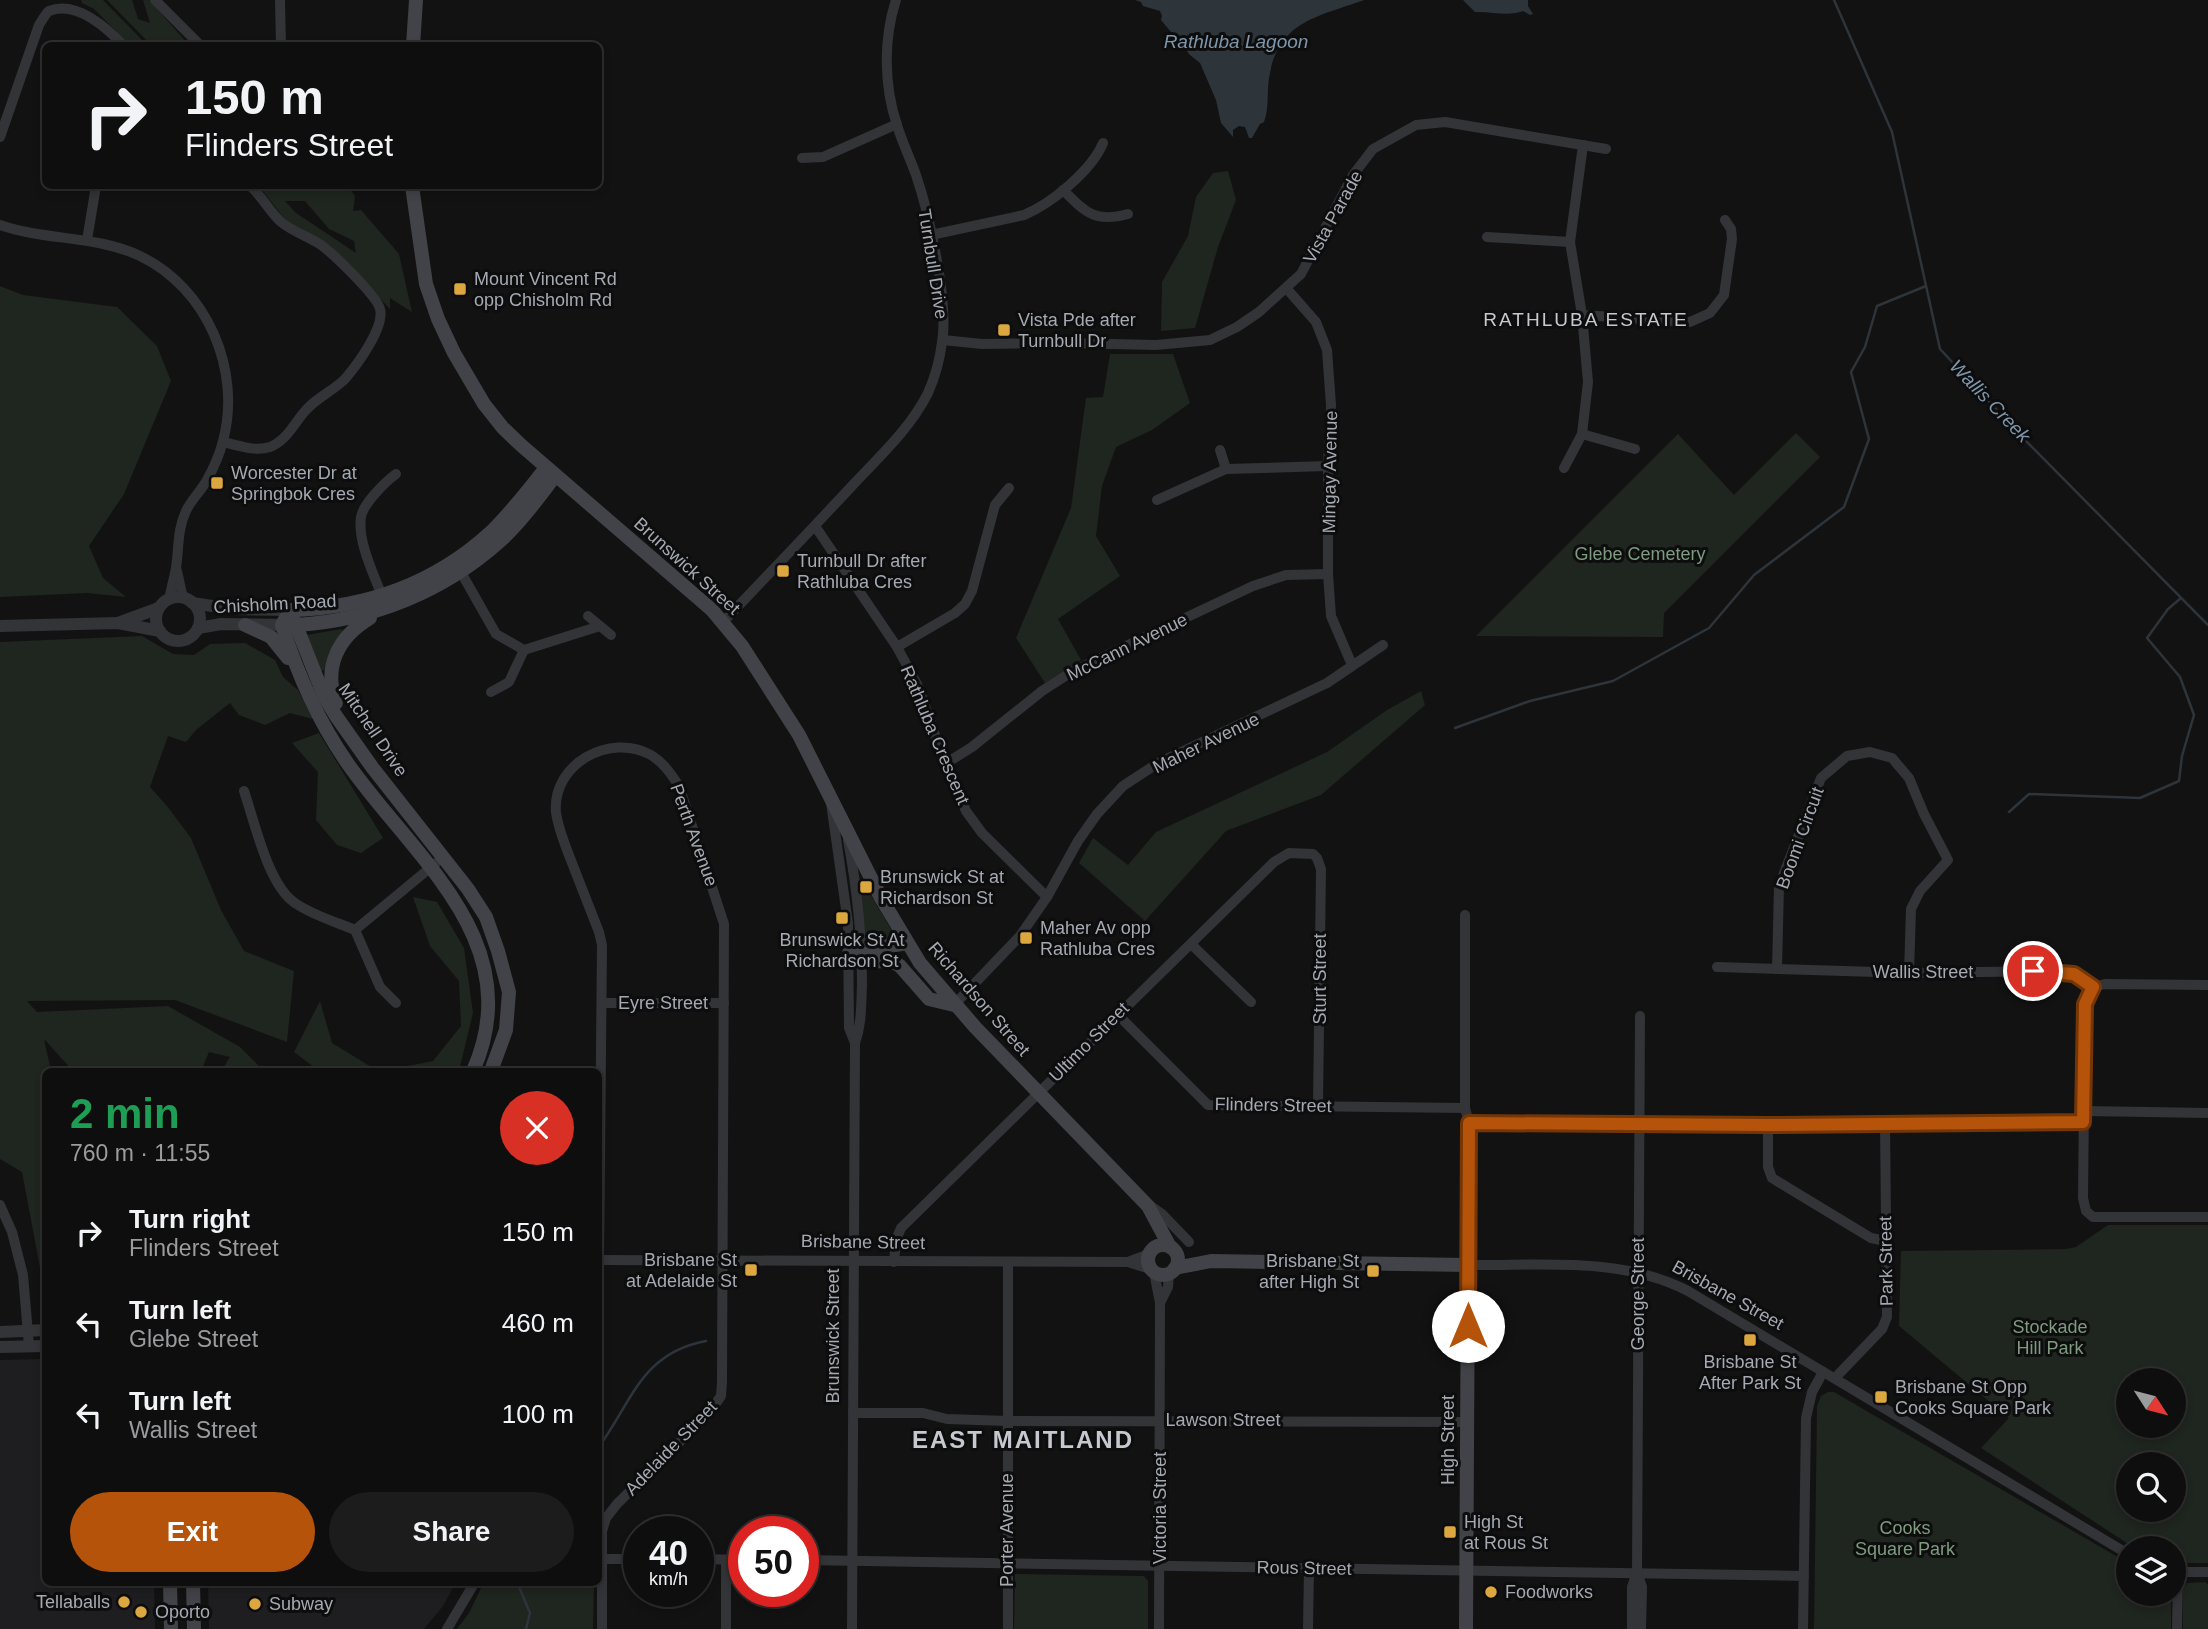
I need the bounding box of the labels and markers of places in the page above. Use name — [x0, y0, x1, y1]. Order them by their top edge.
place label: Mount Vincent Rd opp Chisholm Rd — [474, 269, 617, 310]
marker: Mount Vincent Rd opp Chisholm Rd — [452, 281, 468, 297]
place label: Vista Pde after Turnbull Dr — [1018, 310, 1136, 351]
marker: Vista Pde after Turnbull Dr — [996, 322, 1012, 338]
place label: Worcester Dr at Springbok Cres — [231, 463, 357, 504]
marker: Worcester Dr at Springbok Cres — [209, 475, 225, 491]
place label: Turnbull Dr after Rathluba Cres — [797, 551, 926, 592]
marker: Turnbull Dr after Rathluba Cres — [775, 563, 791, 579]
place label: Brunswick St at Richardson St — [880, 867, 1004, 908]
marker: Brunswick St at Richardson St — [858, 879, 874, 895]
marker: Brunswick St At Richardson St — [834, 910, 850, 926]
place label: Maher Av opp Rathluba Cres — [1040, 918, 1155, 959]
place label: Brunswick St At Richardson St — [779, 930, 905, 971]
marker: Maher Av opp Rathluba Cres — [1018, 930, 1034, 946]
pin — [2003, 941, 2063, 1001]
place label: Brisbane St at Adelaide St — [626, 1250, 737, 1291]
place label: Brisbane St after High St — [1259, 1251, 1359, 1292]
marker: Brisbane St at Adelaide St — [743, 1262, 759, 1278]
marker: Brisbane St after High St — [1365, 1263, 1381, 1279]
marker: Brisbane St After Park St — [1742, 1332, 1758, 1348]
place label: Brisbane St After Park St — [1699, 1352, 1801, 1393]
place label: Brisbane St Opp Cooks Square Park — [1895, 1377, 2052, 1418]
marker: Brisbane St Opp Cooks Square Park — [1873, 1389, 1889, 1405]
place label: High St at Rous St — [1464, 1512, 1548, 1553]
marker: High St at Rous St — [1442, 1524, 1458, 1540]
place label: Foodworks — [1505, 1582, 1593, 1602]
marker: Foodworks — [1483, 1584, 1499, 1600]
place label: Tellaballs — [36, 1592, 110, 1612]
marker: Tellaballs — [116, 1594, 132, 1610]
place label: Subway — [269, 1594, 333, 1614]
marker: Subway — [247, 1596, 263, 1612]
place label: Oporto — [155, 1602, 210, 1622]
marker: Oporto — [133, 1604, 149, 1620]

